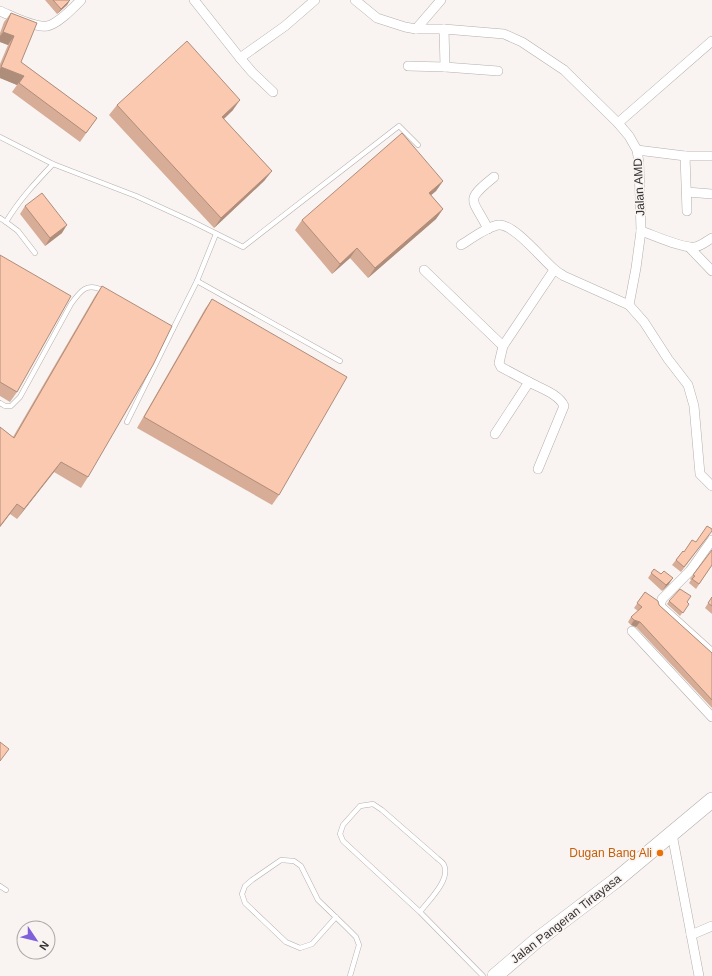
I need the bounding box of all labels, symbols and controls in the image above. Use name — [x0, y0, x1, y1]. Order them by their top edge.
street label: Jalan AMD — [630, 157, 648, 216]
place label: Dugan Bang Ali — [569, 846, 652, 860]
marker: Dugan Bang Ali — [655, 848, 665, 858]
street label: Jalan Pangeran Tirtayasa — [508, 871, 624, 966]
north arrow — [16, 920, 56, 960]
text: N — [37, 939, 51, 952]

